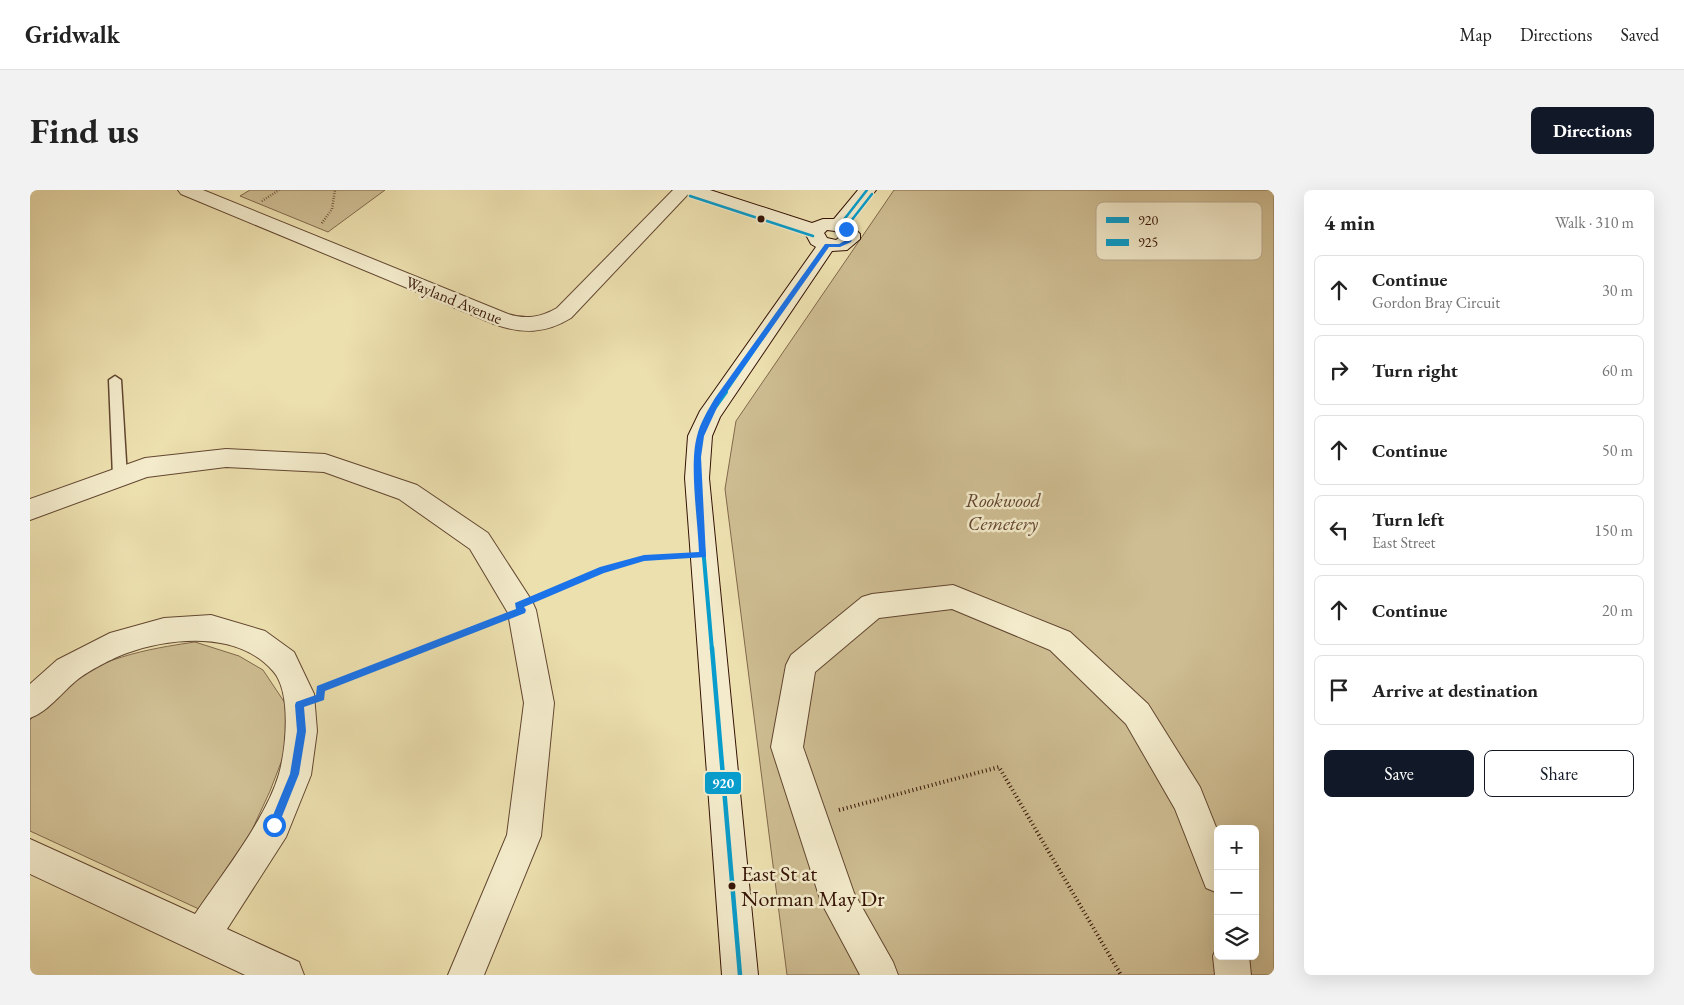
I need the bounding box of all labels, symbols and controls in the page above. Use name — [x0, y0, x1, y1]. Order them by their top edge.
text: Gridwalk — [25, 19, 120, 50]
text: Map — [1460, 23, 1492, 46]
text: Directions — [1520, 23, 1592, 46]
text: Saved — [1620, 23, 1659, 46]
button: Directions — [1531, 107, 1654, 154]
text: Find us — [30, 108, 139, 153]
legend — [1096, 202, 1262, 260]
text: 4 min — [1324, 209, 1375, 236]
text: 920 — [1138, 211, 1158, 229]
text: Walk · 310 m — [1555, 212, 1634, 233]
unlabelled marker — [756, 214, 766, 224]
route end — [835, 218, 858, 241]
text: 925 — [1138, 233, 1158, 251]
text: Continue — [1372, 267, 1447, 292]
street label: Wayland Avenue — [403, 271, 505, 329]
icon: ahead — [1325, 276, 1353, 304]
text: 30 m — [1602, 280, 1633, 301]
text: Gordon Bray Circuit — [1372, 292, 1500, 313]
icon: right — [1325, 356, 1353, 384]
text: Turn right — [1372, 358, 1458, 383]
text: 60 m — [1602, 360, 1633, 381]
icon: ahead — [1325, 436, 1353, 464]
text: Continue — [1372, 438, 1447, 463]
text: 50 m — [1602, 440, 1633, 461]
park label: Rookwood Cemetery — [965, 487, 1041, 536]
text: Turn left — [1372, 507, 1444, 532]
icon: left — [1325, 516, 1353, 544]
text: 150 m — [1594, 520, 1633, 541]
text: East Street — [1372, 532, 1436, 553]
icon: ahead — [1325, 596, 1353, 624]
text: Continue — [1372, 598, 1447, 623]
text: 20 m — [1602, 600, 1633, 621]
icon: arrive — [1325, 676, 1353, 704]
text: Arrive at destination — [1372, 678, 1538, 703]
button: Save — [1324, 750, 1474, 797]
button: Share — [1484, 750, 1634, 797]
line badge: 920 — [704, 771, 742, 795]
text: 920 — [712, 774, 735, 792]
route start — [263, 814, 286, 837]
map controls — [1214, 825, 1259, 960]
button: + — [1214, 825, 1259, 870]
place label: East St at Norman May Dr — [741, 859, 885, 913]
button: − — [1214, 870, 1259, 915]
marker: East St at Norman May Dr — [727, 881, 737, 891]
button: layers — [1214, 915, 1259, 960]

